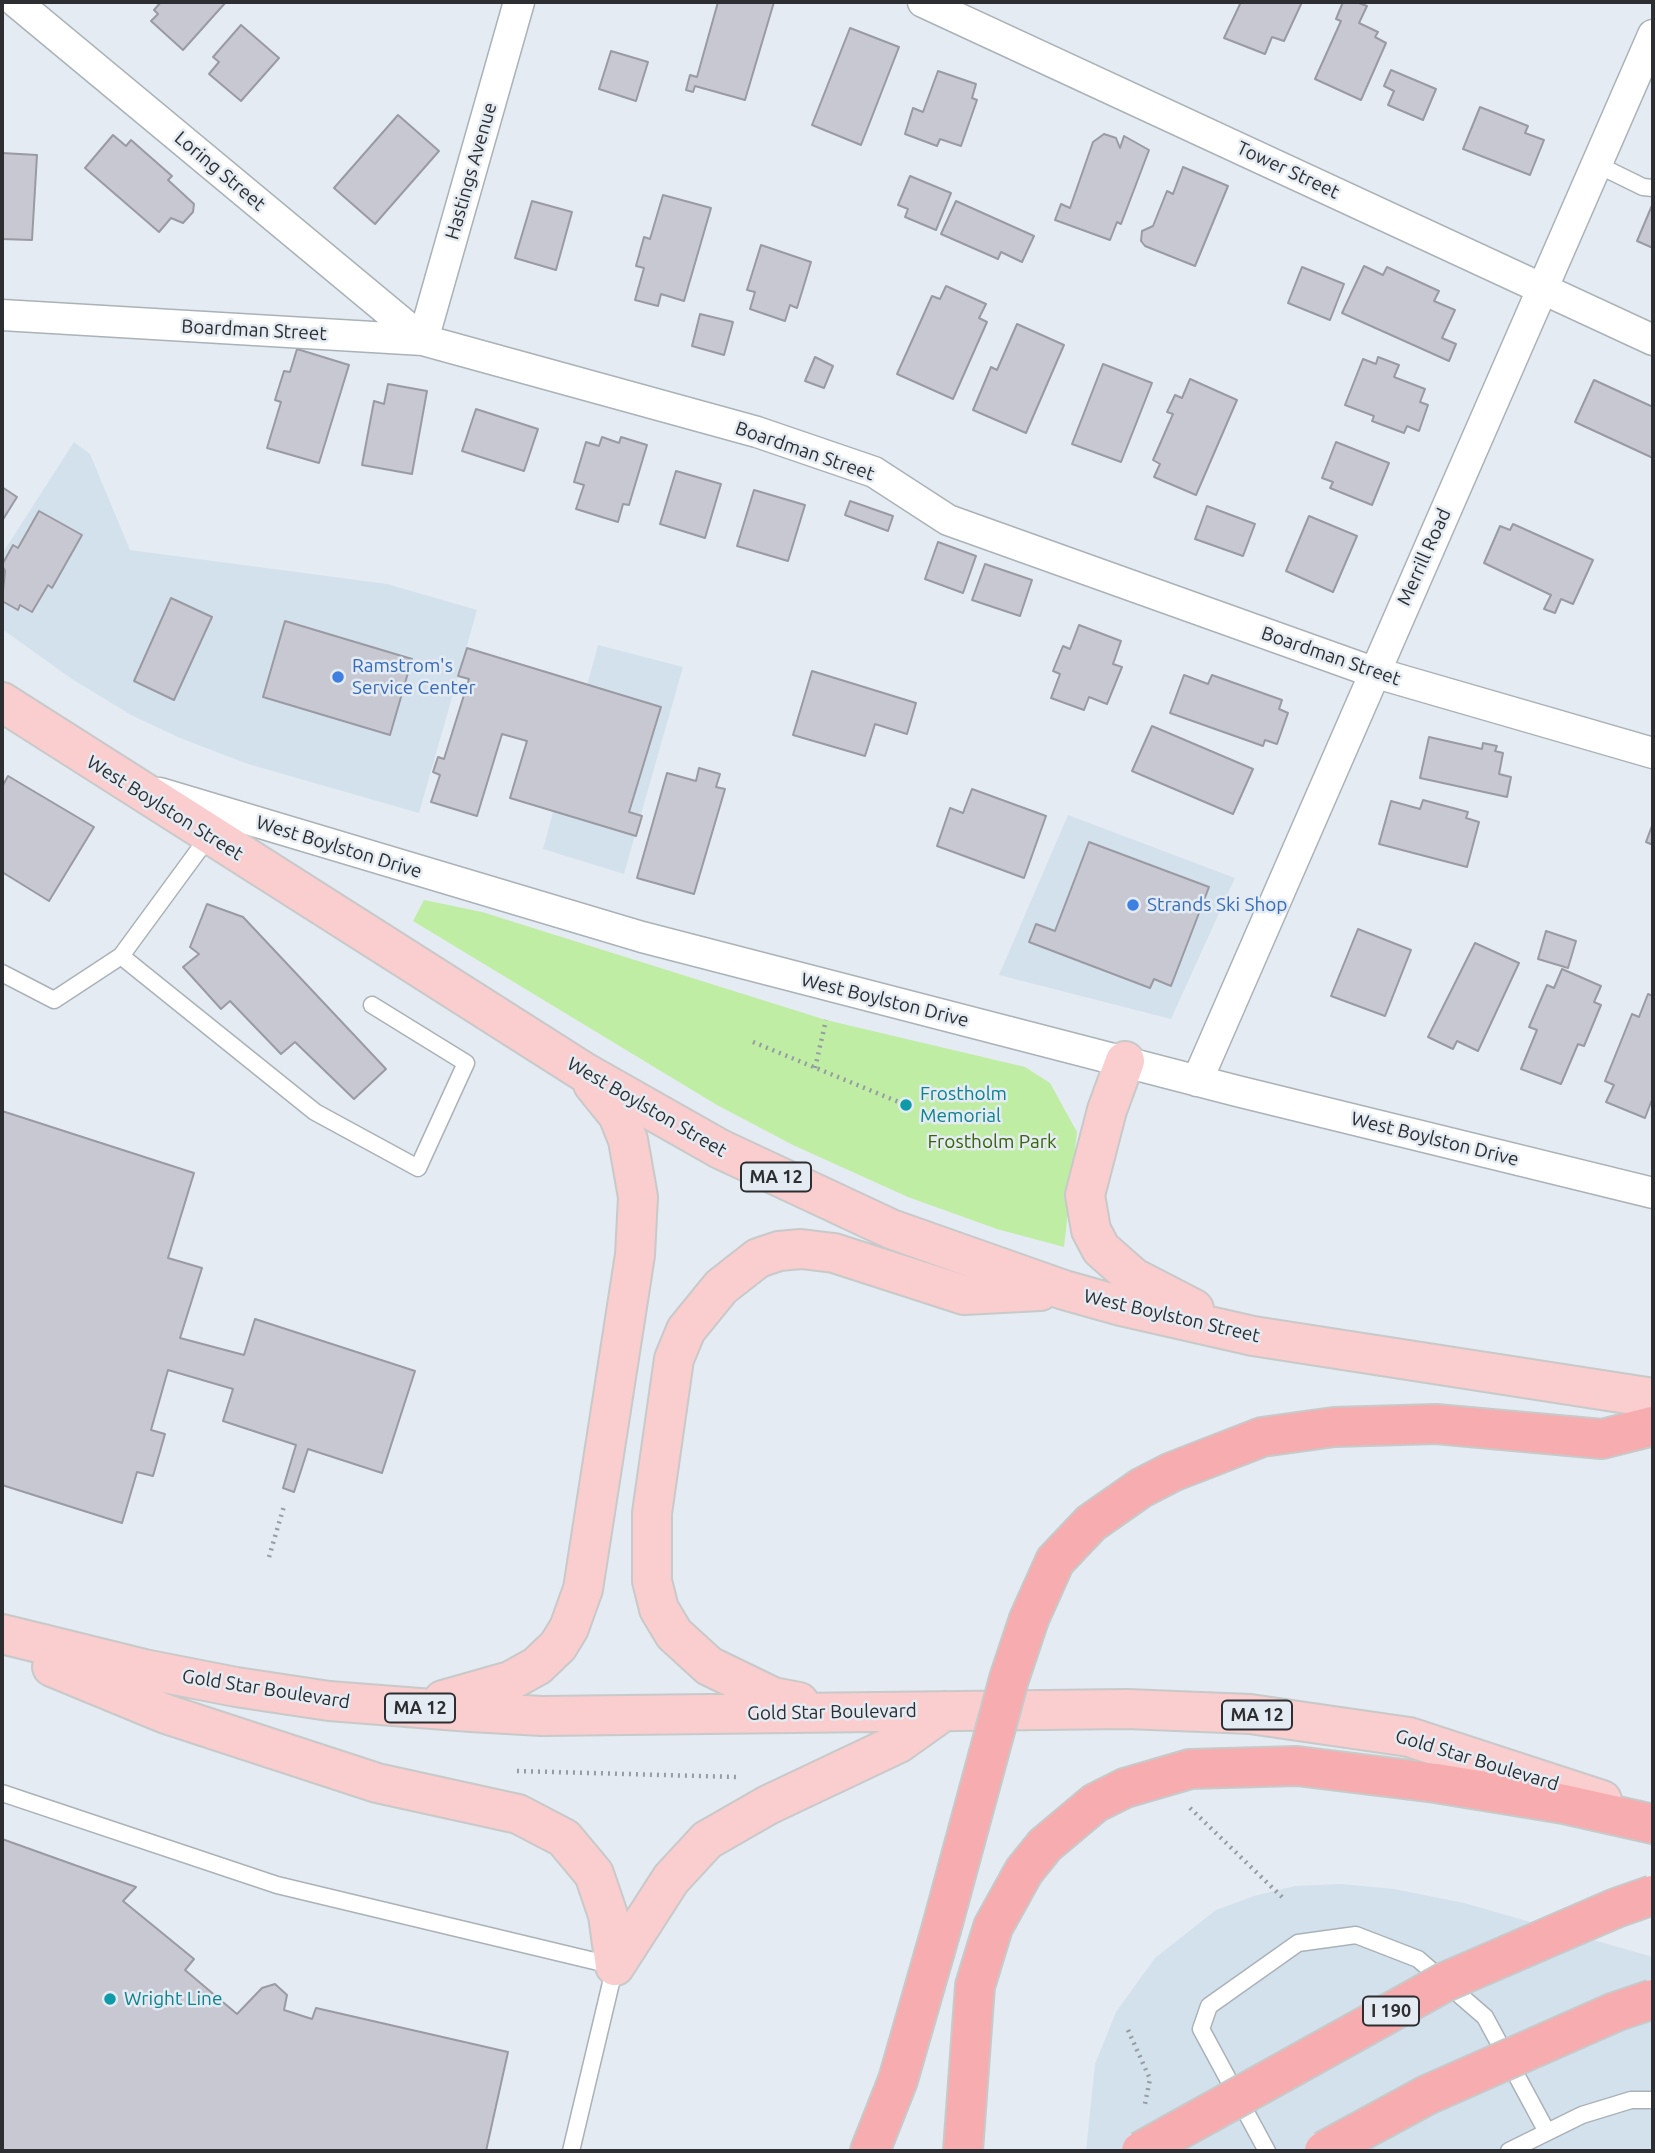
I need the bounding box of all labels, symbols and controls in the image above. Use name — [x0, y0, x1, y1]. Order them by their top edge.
street label: Hastings Avenue — [441, 100, 501, 242]
street label: Loring Street — [170, 126, 270, 216]
street label: Tower Street — [1233, 136, 1343, 204]
street label: Boardman Street — [181, 315, 327, 345]
street label: Boardman Street — [732, 417, 878, 485]
street label: Merrill Road — [1392, 505, 1456, 609]
street label: Boardman Street — [1258, 622, 1404, 690]
place label: Ramstrom's Service Center — [352, 655, 476, 699]
marker: Ramstrom's Service Center — [330, 669, 346, 685]
street label: West Boylston Street — [83, 751, 247, 865]
street label: West Boylston Drive — [253, 811, 425, 883]
place label: Strands Ski Shop — [1147, 894, 1287, 916]
marker: Strands Ski Shop — [1125, 897, 1141, 913]
street label: West Boylston Drive — [799, 968, 971, 1032]
street label: West Boylston Street — [563, 1052, 731, 1162]
place label: Frostholm Memorial — [920, 1083, 1007, 1127]
marker: Frostholm Memorial — [898, 1097, 914, 1113]
street label: West Boylston Drive — [1349, 1107, 1521, 1171]
park label: Frostholm Park — [927, 1131, 1057, 1153]
road number: MA 12 — [741, 1162, 811, 1192]
street label: West Boylston Street — [1082, 1285, 1262, 1347]
street label: Gold Star Boulevard — [180, 1664, 352, 1714]
road number: MA 12 — [385, 1694, 455, 1722]
street label: Gold Star Boulevard — [747, 1699, 917, 1725]
road number: MA 12 — [1222, 1700, 1292, 1730]
street label: Gold Star Boulevard — [1393, 1724, 1561, 1796]
place label: Wright Line — [124, 1988, 222, 2010]
marker: Wright Line — [102, 1991, 118, 2007]
road number: I 190 — [1363, 1996, 1419, 2025]

